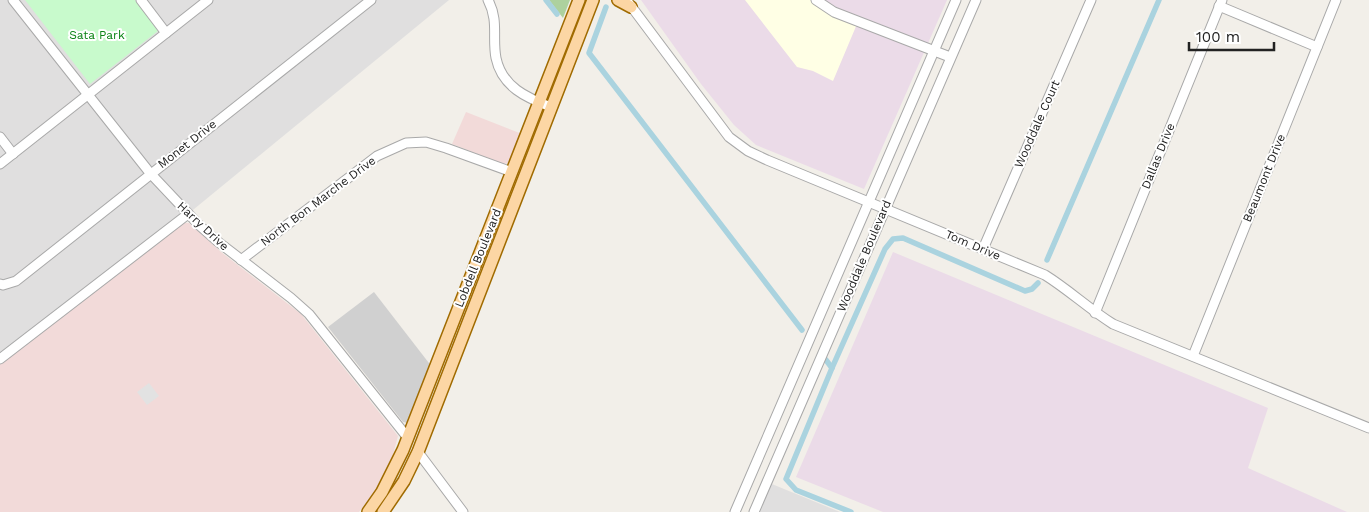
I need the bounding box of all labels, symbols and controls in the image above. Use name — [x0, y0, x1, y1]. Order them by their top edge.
scale bar — [1189, 20, 1274, 52]
park label: Sata Park — [69, 28, 125, 42]
text: 100 m — [1196, 28, 1240, 46]
street label: Wooddale Court — [1011, 78, 1063, 170]
street label: Monet Drive — [155, 117, 219, 171]
street label: Dallas Drive — [1138, 121, 1178, 191]
street label: Beaumont Drive — [1240, 132, 1288, 224]
street label: North Bon Marche Drive — [258, 153, 378, 249]
street label: Wooddale Boulevard — [834, 198, 894, 314]
street label: Harry Drive — [174, 199, 232, 253]
street label: Lobdell Boulevard — [452, 207, 504, 309]
street label: Tom Drive — [943, 227, 1003, 263]

